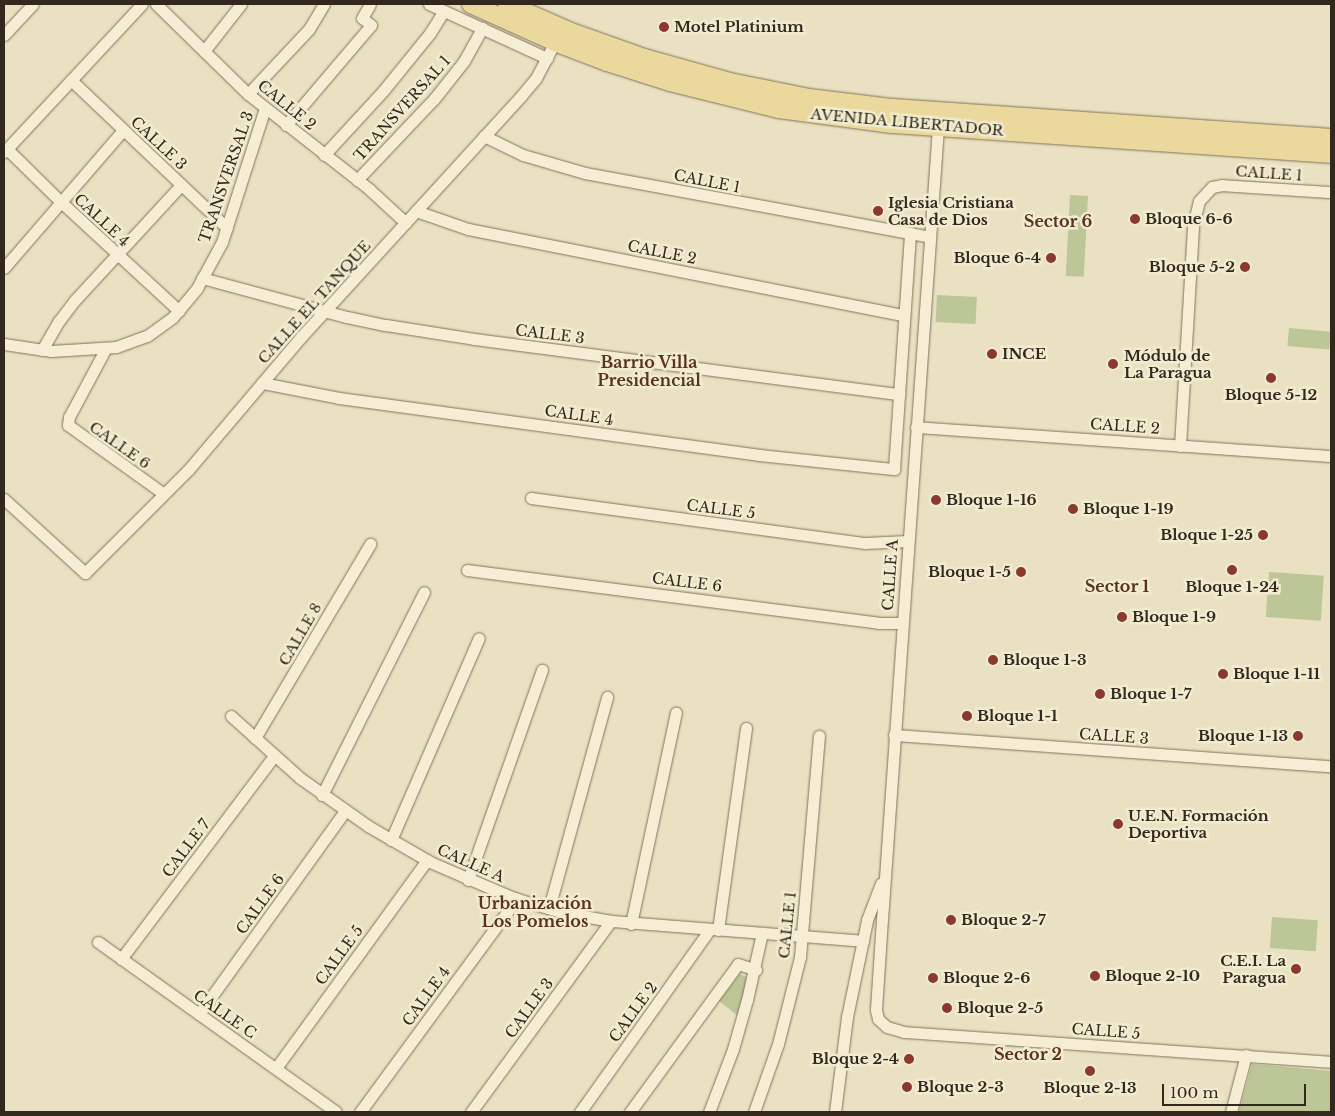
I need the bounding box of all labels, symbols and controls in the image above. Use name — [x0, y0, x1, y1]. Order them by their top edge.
place label: Motel Platinium — [674, 18, 804, 36]
marker: Motel Platinium — [658, 21, 670, 33]
street label: TRANSVERSAL 1 — [350, 51, 454, 165]
street label: CALLE 2 — [254, 76, 320, 134]
street label: AVENIDA LIBERTADOR — [810, 105, 1004, 139]
street label: TRANSVERSAL 3 — [195, 109, 257, 245]
street label: CALLE 3 — [127, 113, 191, 173]
street label: CALLE 1 — [1235, 162, 1303, 184]
street label: CALLE 1 — [672, 166, 742, 196]
street label: CALLE 4 — [70, 190, 134, 250]
place label: Iglesia Cristiana Casa de Dios — [888, 193, 1014, 228]
marker: Iglesia Cristiana Casa de Dios — [872, 205, 884, 217]
place label: Bloque 6-6 — [1145, 210, 1233, 228]
district label: Sector 6 — [1024, 211, 1092, 231]
marker: Bloque 6-6 — [1129, 213, 1141, 225]
street label: CALLE EL TANQUE — [254, 236, 374, 368]
street label: CALLE 2 — [626, 237, 698, 267]
place label: Bloque 6-4 — [953, 249, 1041, 267]
marker: Bloque 6-4 — [1045, 252, 1057, 264]
place label: Bloque 5-2 — [1149, 258, 1235, 276]
marker: Bloque 5-2 — [1239, 261, 1251, 273]
street label: CALLE 3 — [514, 321, 586, 347]
place label: INCE — [1002, 345, 1046, 363]
place label: Módulo de La Paragua — [1124, 346, 1212, 381]
marker: INCE — [986, 348, 998, 360]
district label: Barrio Villa Presidencial — [597, 352, 701, 390]
marker: Módulo de La Paragua — [1106, 357, 1120, 371]
marker: Bloque 5-12 — [1265, 372, 1277, 384]
place label: Bloque 5-12 — [1225, 386, 1317, 404]
street label: CALLE 4 — [543, 401, 615, 429]
street label: CALLE 2 — [1090, 415, 1160, 437]
street label: CALLE 6 — [86, 417, 154, 473]
place label: Bloque 1-16 — [946, 491, 1037, 509]
marker: Bloque 1-16 — [930, 494, 942, 506]
street label: CALLE 5 — [686, 496, 756, 522]
place label: Bloque 1-19 — [1083, 500, 1174, 518]
marker: Bloque 1-19 — [1067, 503, 1079, 515]
place label: Bloque 1-25 — [1160, 526, 1253, 544]
marker: Bloque 1-25 — [1257, 529, 1269, 541]
street label: CALLE A — [879, 538, 901, 612]
place label: Bloque 1-5 — [928, 563, 1011, 581]
marker: Bloque 1-24 — [1226, 564, 1238, 576]
marker: Bloque 1-5 — [1015, 566, 1027, 578]
street label: CALLE 6 — [651, 569, 723, 595]
district label: Sector 1 — [1085, 576, 1149, 596]
place label: Bloque 1-24 — [1185, 578, 1279, 596]
street label: CALLE 8 — [275, 599, 325, 669]
place label: Bloque 1-9 — [1132, 608, 1216, 626]
marker: Bloque 1-9 — [1116, 611, 1128, 623]
place label: Bloque 1-3 — [1003, 651, 1087, 669]
marker: Bloque 1-3 — [987, 654, 999, 666]
place label: Bloque 1-11 — [1233, 665, 1320, 683]
marker: Bloque 1-11 — [1217, 668, 1229, 680]
place label: Bloque 1-7 — [1110, 685, 1192, 703]
marker: Bloque 1-7 — [1094, 688, 1106, 700]
place label: Bloque 1-1 — [977, 707, 1058, 725]
marker: Bloque 1-1 — [961, 710, 973, 722]
street label: CALLE 3 — [1079, 725, 1149, 747]
place label: Bloque 1-13 — [1198, 727, 1288, 745]
marker: Bloque 1-13 — [1292, 730, 1304, 742]
place label: U.E.N. Formación Deportiva — [1128, 806, 1269, 841]
street label: CALLE 7 — [158, 815, 214, 881]
marker: U.E.N. Formación Deportiva — [1112, 818, 1124, 830]
street label: CALLE A — [434, 840, 508, 886]
street label: CALLE 6 — [232, 870, 288, 938]
street label: CALLE 1 — [775, 891, 799, 959]
district label: Urbanización Los Pomelos — [478, 893, 592, 931]
place label: Bloque 2-7 — [961, 911, 1046, 929]
marker: Bloque 2-7 — [945, 914, 957, 926]
street label: CALLE 5 — [311, 922, 367, 988]
place label: C.E.I. La Paragua — [1220, 951, 1286, 986]
street label: CALLE 4 — [398, 963, 454, 1029]
marker: C.E.I. La Paragua — [1290, 963, 1302, 975]
place label: Bloque 2-10 — [1105, 967, 1200, 985]
place label: Bloque 2-6 — [943, 969, 1030, 987]
marker: Bloque 2-10 — [1089, 970, 1101, 982]
marker: Bloque 2-6 — [927, 972, 939, 984]
street label: CALLE 3 — [501, 974, 557, 1042]
street label: CALLE 2 — [605, 978, 661, 1046]
street label: CALLE C — [190, 986, 260, 1042]
place label: Bloque 2-5 — [957, 999, 1043, 1017]
marker: Bloque 2-5 — [941, 1002, 953, 1014]
street label: CALLE 5 — [1071, 1020, 1141, 1042]
district label: Sector 2 — [994, 1044, 1062, 1064]
place label: Bloque 2-4 — [812, 1050, 899, 1068]
marker: Bloque 2-4 — [903, 1053, 915, 1065]
marker: Bloque 2-13 — [1084, 1065, 1096, 1077]
scale bar — [1165, 1074, 1309, 1106]
place label: Bloque 2-3 — [917, 1078, 1004, 1096]
place label: Bloque 2-13 — [1043, 1079, 1137, 1097]
marker: Bloque 2-3 — [901, 1081, 913, 1093]
text: 100 m — [1170, 1083, 1219, 1102]

